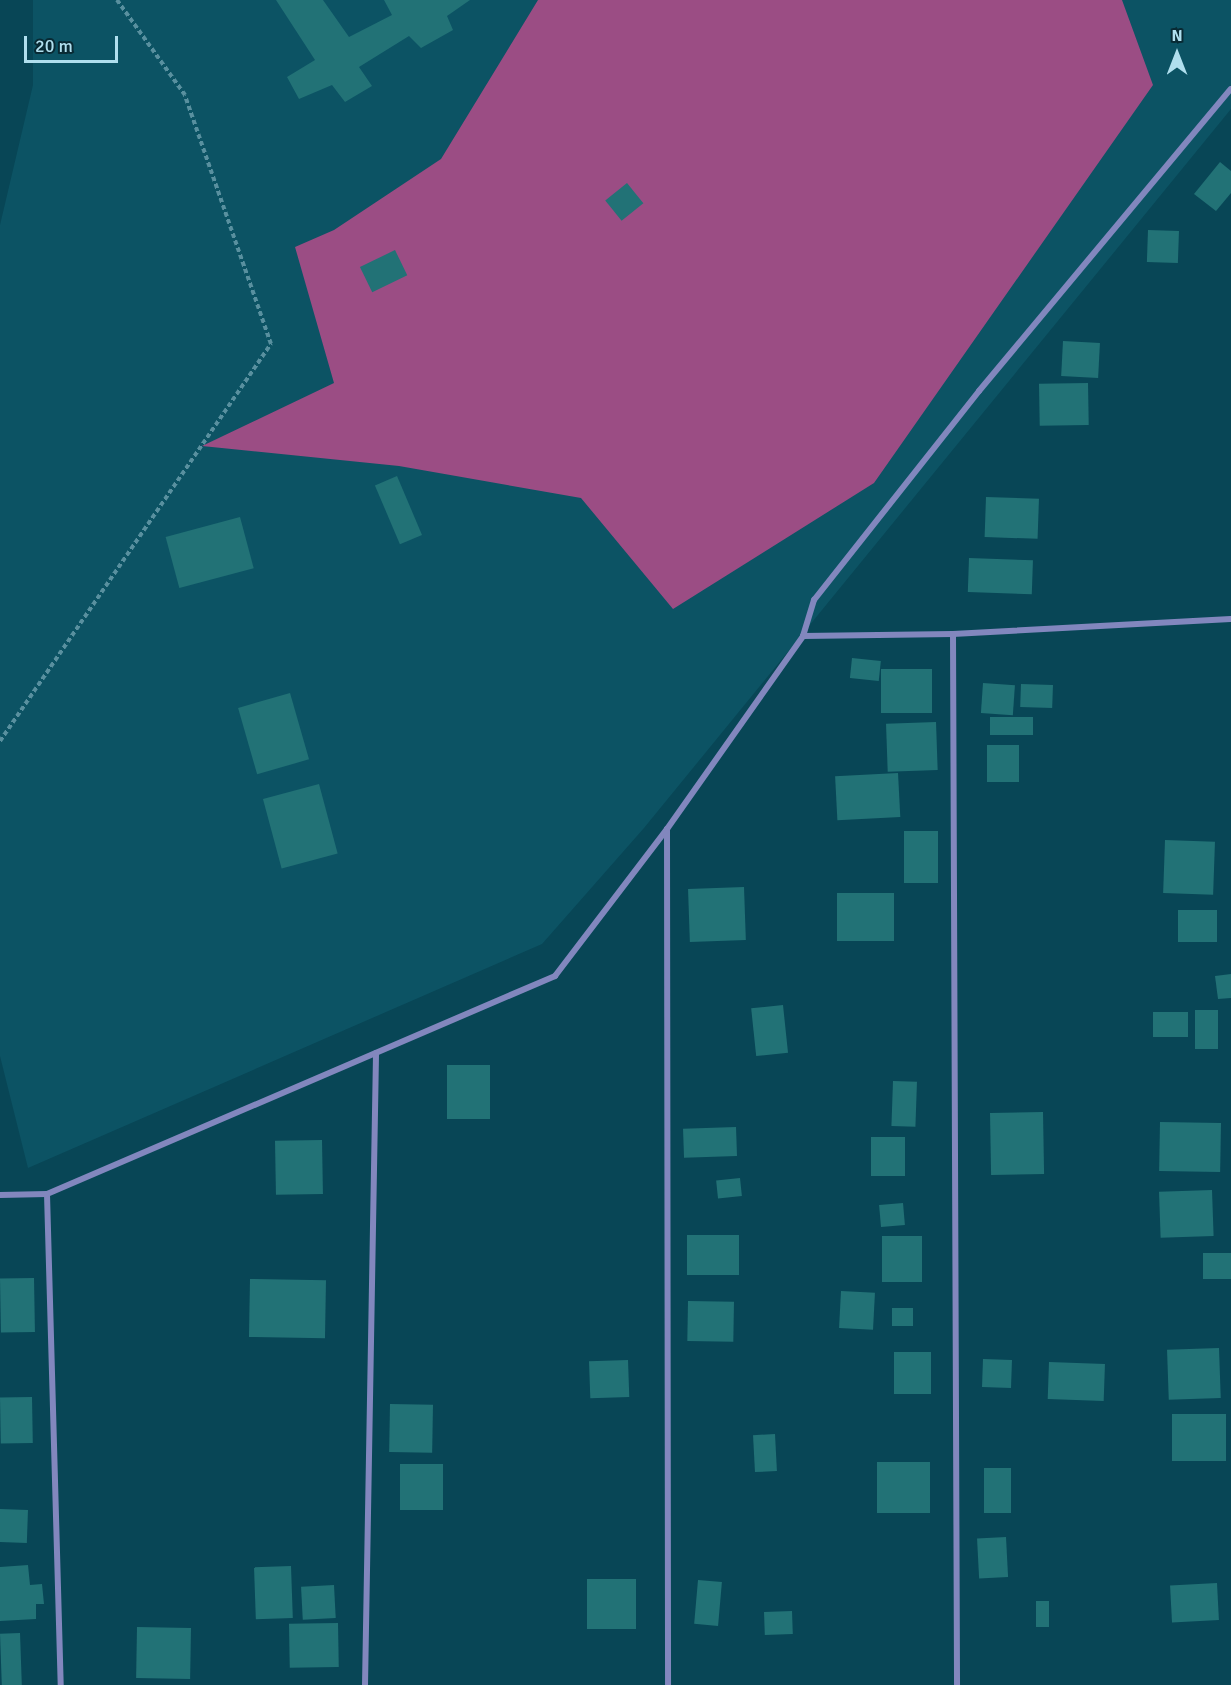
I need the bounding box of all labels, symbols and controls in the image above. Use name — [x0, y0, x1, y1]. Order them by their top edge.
scale bar — [27, 24, 122, 62]
north arrow — [1147, 24, 1207, 84]
text: N — [1171, 26, 1183, 46]
text: 20 m — [35, 35, 73, 57]

